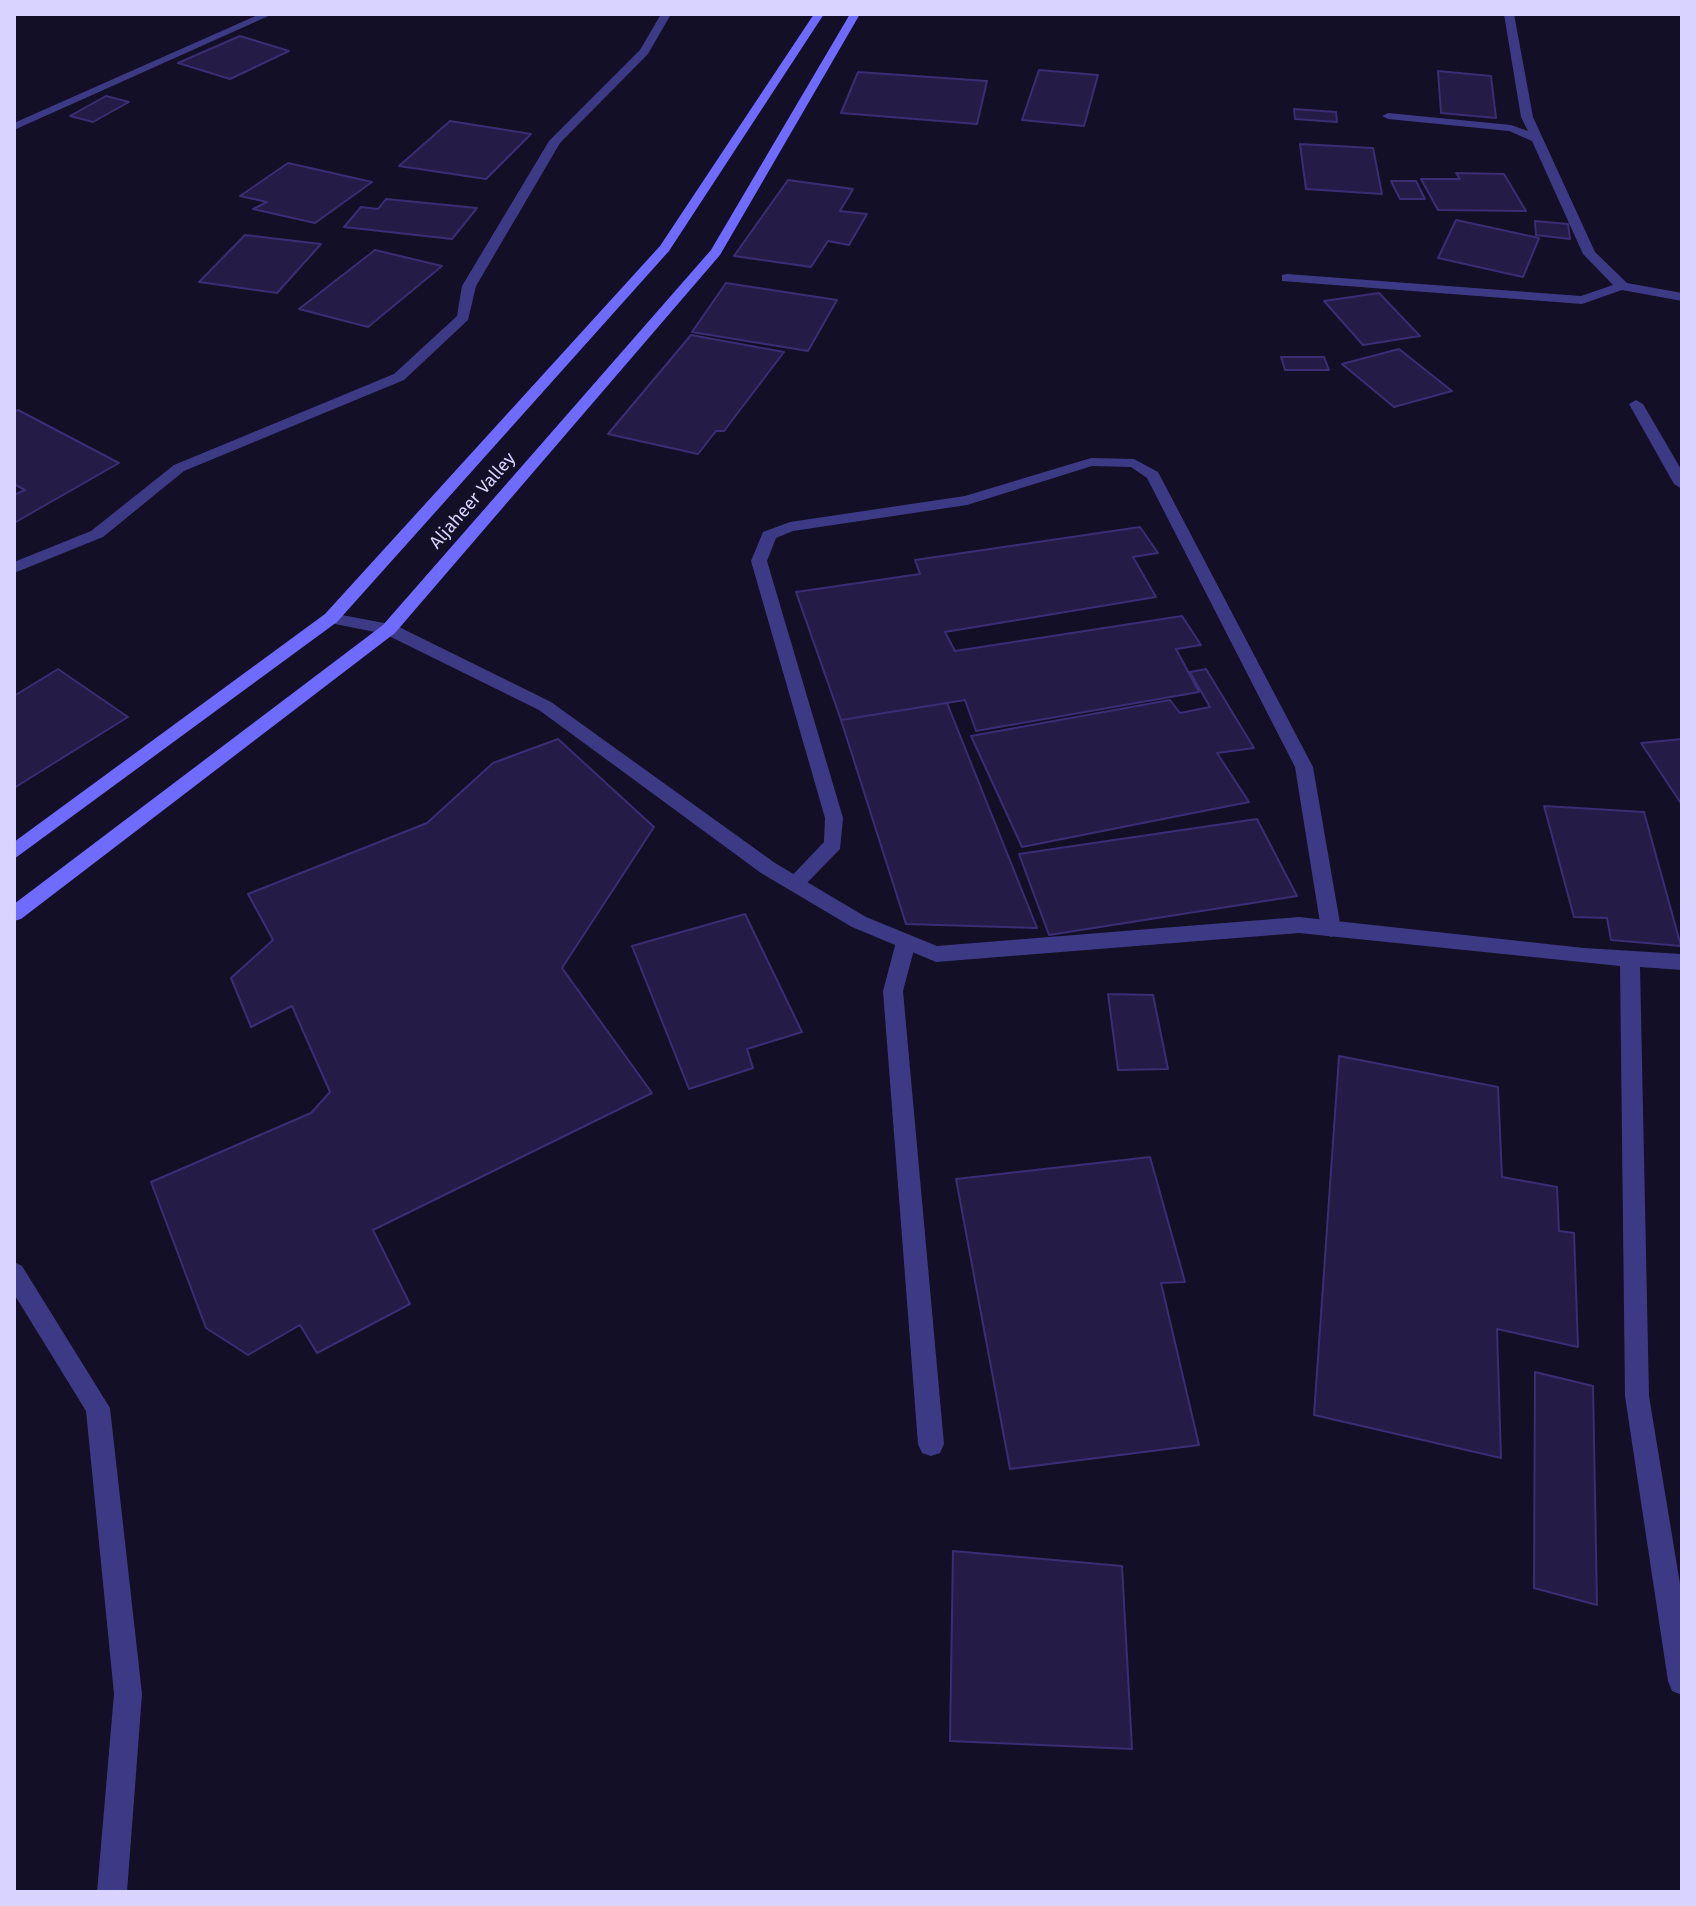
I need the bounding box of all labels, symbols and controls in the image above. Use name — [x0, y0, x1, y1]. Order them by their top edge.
street label: Aljaheer Valley — [425, 449, 521, 553]

